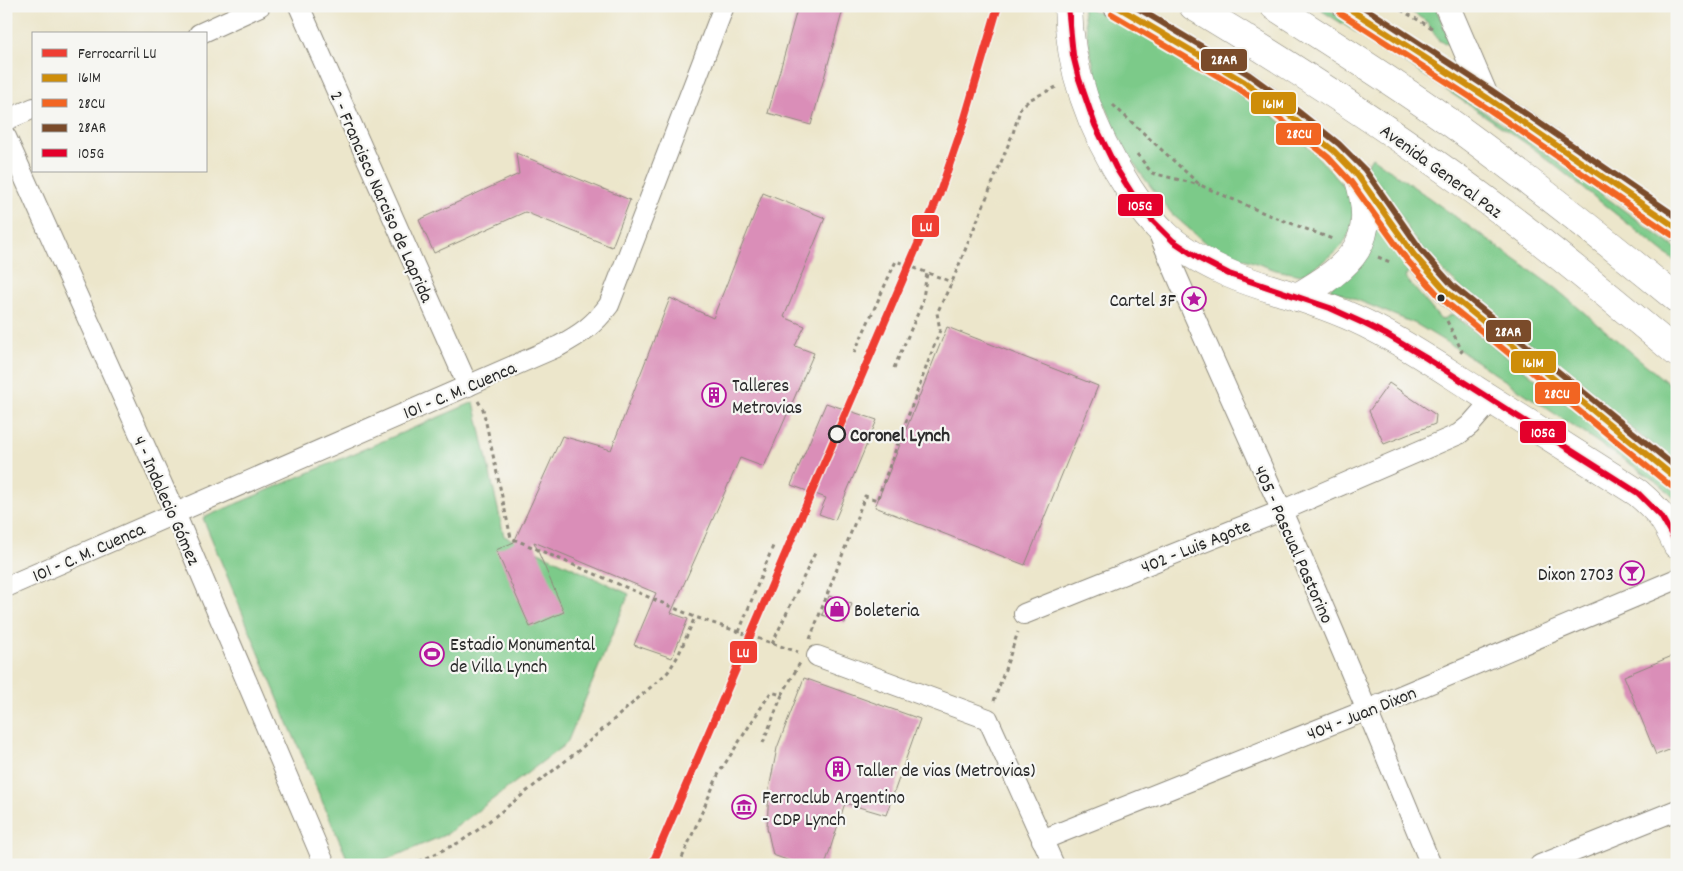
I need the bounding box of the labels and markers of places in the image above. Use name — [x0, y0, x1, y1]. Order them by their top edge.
place icon: Cartel 3F — [1181, 286, 1207, 312]
place label: Cartel 3F — [1109, 289, 1177, 316]
unlabelled marker — [1436, 293, 1446, 303]
place label: Talleres Metrovias — [732, 374, 802, 423]
building icon: Talleres Metrovias — [701, 382, 727, 408]
place label: Coronel Lynch — [850, 424, 950, 451]
marker: Coronel Lynch — [828, 425, 846, 443]
bar icon: Dixon 2703 — [1619, 560, 1645, 586]
place label: Dixon 2703 — [1538, 563, 1614, 590]
shop icon: Boleteria — [824, 596, 850, 622]
place label: Boleteria — [854, 599, 920, 626]
place label: Estadio Monumental de Villa Lynch — [450, 633, 595, 682]
sports icon: Estadio Monumental de Villa Lynch — [419, 641, 445, 667]
building icon: Taller de vias (Metrovias) — [825, 756, 851, 782]
place label: Taller de vias (Metrovias) — [856, 759, 1036, 786]
place label: Ferroclub Argentino - CDP Lynch — [762, 786, 905, 835]
museum icon: Ferroclub Argentino - CDP Lynch — [731, 794, 757, 820]

